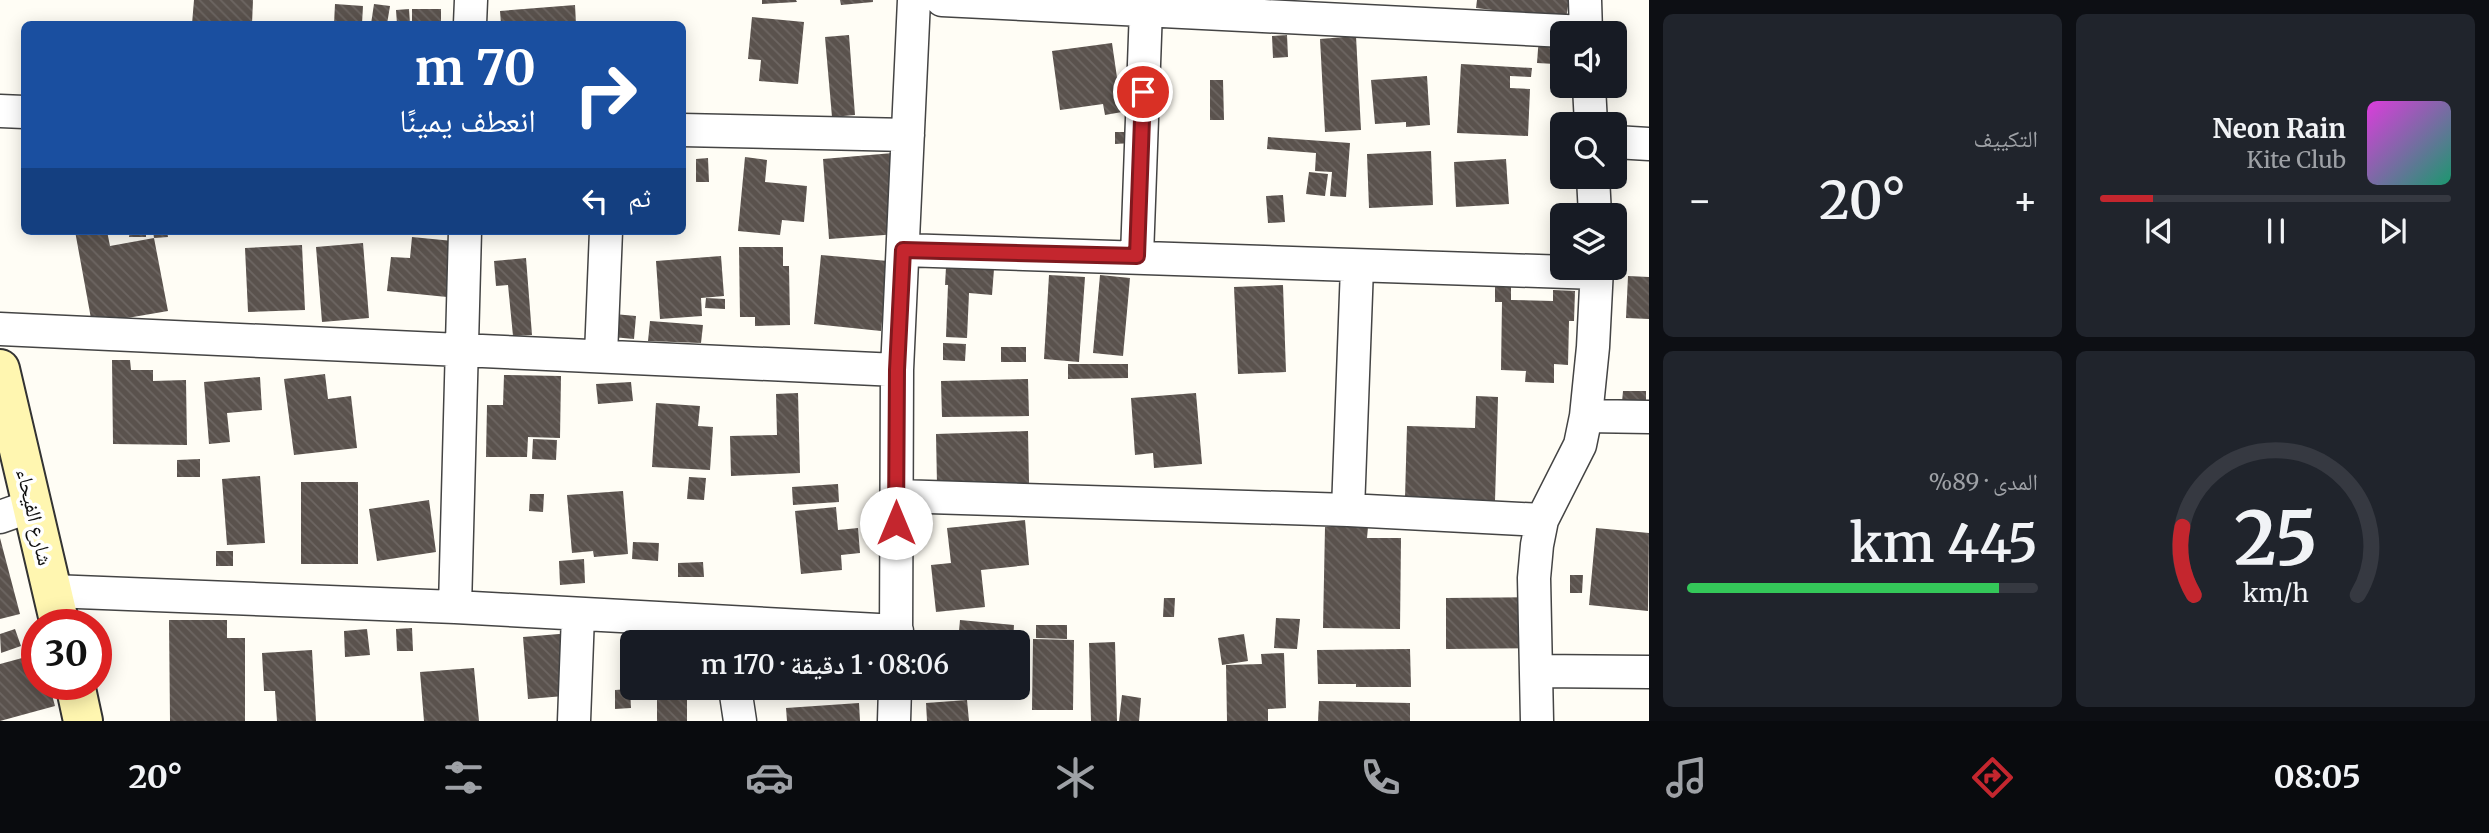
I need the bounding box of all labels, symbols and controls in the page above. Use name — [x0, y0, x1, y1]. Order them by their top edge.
map controls — [1550, 21, 1627, 280]
button: sound — [1550, 21, 1627, 98]
text: 70 m — [415, 37, 536, 98]
icon: right — [560, 49, 651, 140]
pin — [1113, 62, 1173, 122]
icon: arrive — [1124, 73, 1162, 111]
text: انعطف يمينًا — [399, 101, 536, 141]
button: search — [1550, 112, 1627, 189]
text: Neon Rain — [2212, 112, 2346, 145]
text: التكييف — [1973, 124, 2038, 153]
text: Kite Club — [2247, 145, 2346, 174]
text: 20° — [1819, 168, 1906, 233]
text: − — [1687, 177, 1712, 224]
text: + — [2013, 177, 2038, 224]
text: ثم — [628, 181, 651, 214]
icon: left — [576, 182, 614, 220]
button: layers — [1550, 203, 1627, 280]
icon: previous — [2140, 212, 2178, 250]
icon: pause — [2257, 212, 2295, 250]
icon: next — [2374, 212, 2412, 250]
street label: شارع الفيحاء — [11, 466, 59, 568]
text: المدى · 89% — [1928, 467, 2038, 496]
position arrow — [859, 486, 933, 560]
text: 25 — [2234, 493, 2317, 585]
text: 445 km — [1849, 511, 2038, 576]
text: km/h — [2242, 577, 2309, 609]
speed limit sign: 30 — [21, 609, 112, 700]
text: 08:06 · 1 دقيقة · 170 m — [701, 648, 949, 681]
icon: filters — [439, 753, 488, 802]
icon: car — [745, 753, 794, 802]
icon: climate — [1051, 753, 1100, 802]
icon: phone — [1356, 753, 1405, 802]
icon: music — [1662, 753, 1711, 802]
icon: directions — [1968, 753, 2017, 802]
text: 20° — [128, 757, 183, 797]
text: 08:05 — [2273, 757, 2361, 797]

